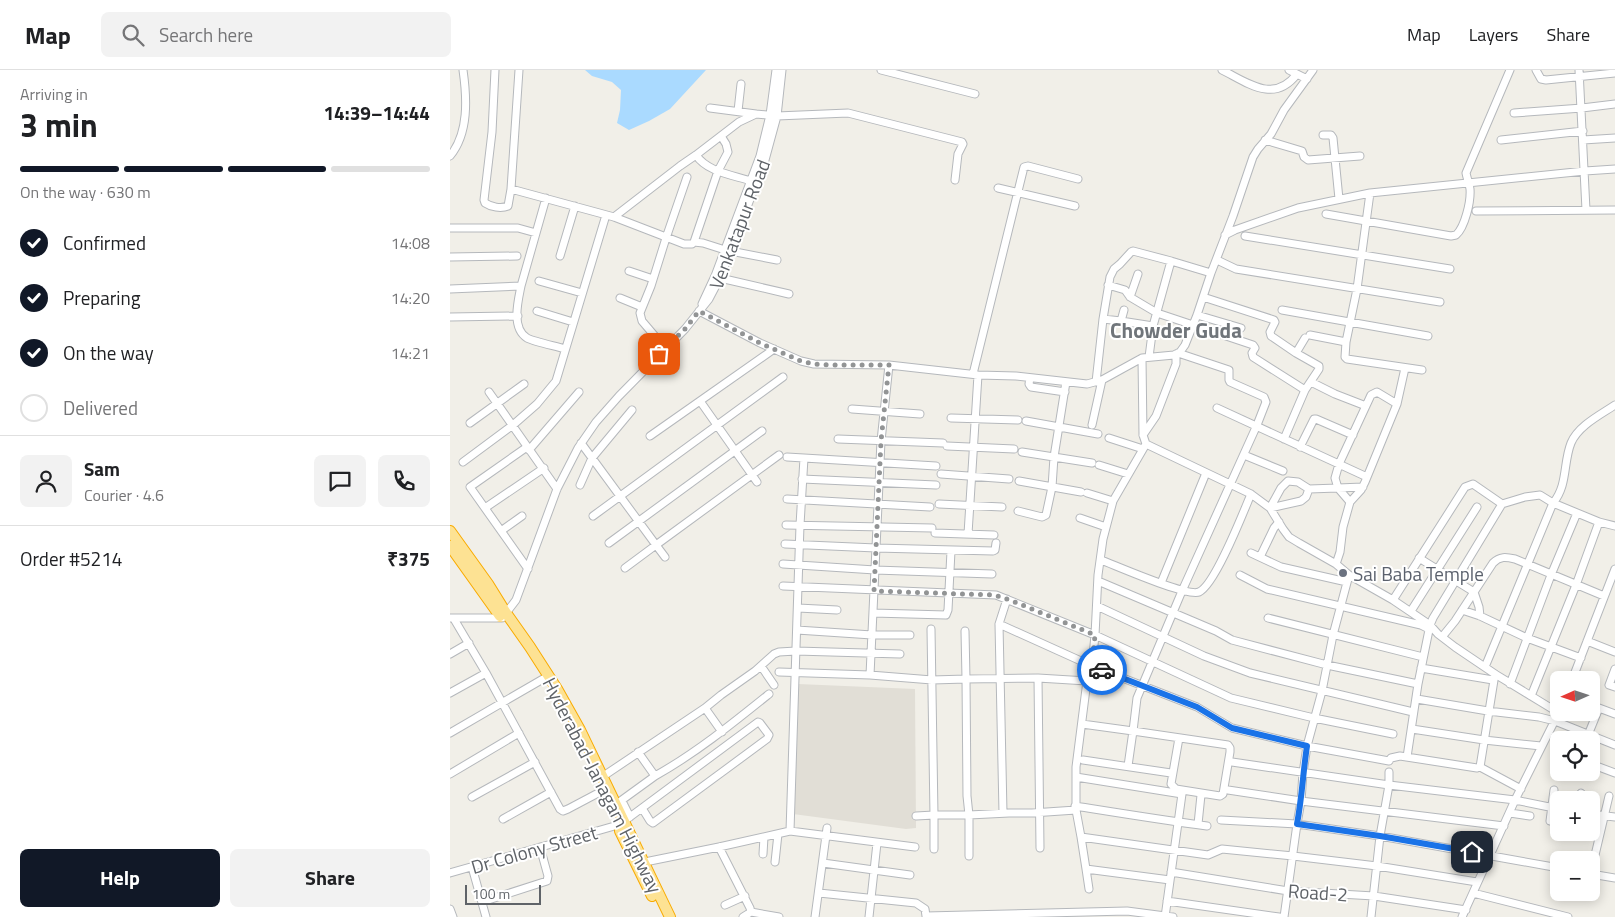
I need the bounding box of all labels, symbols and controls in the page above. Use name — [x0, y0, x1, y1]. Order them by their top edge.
search box — [101, 12, 451, 57]
text: Map — [25, 17, 71, 53]
text: Search here — [159, 20, 253, 49]
icon: search — [119, 21, 147, 49]
text: Map — [1407, 21, 1441, 48]
text: Layers — [1469, 21, 1518, 48]
text: Share — [1546, 21, 1590, 48]
text: Arriving in — [20, 82, 88, 106]
text: 14:39–14:44 — [323, 98, 430, 127]
text: 3 min — [20, 101, 98, 149]
street label: Venkatapur Road — [701, 155, 777, 293]
text: On the way · 630 m — [20, 180, 151, 204]
text: Confirmed — [63, 228, 146, 257]
icon: check — [20, 229, 48, 257]
text: 14:08 — [391, 231, 430, 255]
text: Preparing — [63, 283, 140, 312]
icon: check — [20, 284, 48, 312]
text: 14:20 — [391, 286, 430, 310]
district label: Chowder Guda — [1110, 314, 1242, 346]
pin — [638, 333, 680, 375]
text: On the way — [63, 338, 154, 367]
icon: check — [20, 339, 48, 367]
icon: bag — [645, 340, 673, 368]
text: 14:21 — [391, 341, 430, 365]
text: Delivered — [63, 393, 138, 422]
text: Sam — [84, 454, 120, 483]
button: person — [20, 455, 72, 507]
button: chat — [314, 455, 366, 507]
button: phone — [378, 455, 430, 507]
text: Courier · 4.6 — [84, 483, 164, 507]
text: Order #5214 — [20, 544, 122, 573]
text: ₹375 — [387, 544, 430, 573]
place label: Sai Baba Temple — [1353, 559, 1484, 588]
marker: Sai Baba Temple — [1337, 567, 1349, 579]
courier — [1077, 645, 1127, 695]
icon: car — [1088, 656, 1116, 684]
north arrow — [1550, 671, 1600, 721]
map controls — [1550, 671, 1600, 901]
street label: Hyderabad-Janagam Highway — [536, 672, 670, 898]
button: locate — [1550, 731, 1600, 781]
button: + — [1550, 791, 1600, 841]
street label: Dr Colony Street — [467, 817, 601, 881]
pin — [1451, 831, 1493, 873]
icon: home — [1458, 838, 1486, 866]
button: Help — [20, 849, 220, 907]
button: Share — [230, 849, 430, 907]
button: − — [1550, 851, 1600, 901]
street label: Road-2 — [1287, 875, 1349, 909]
scale bar — [465, 882, 541, 905]
text: 100 m — [472, 883, 510, 904]

